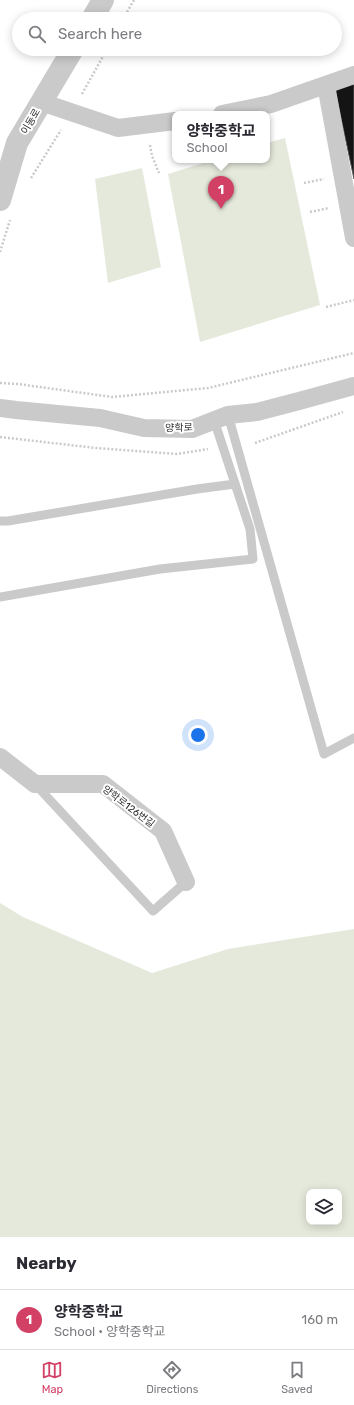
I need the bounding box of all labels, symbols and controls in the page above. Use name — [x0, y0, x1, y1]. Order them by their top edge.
search box — [12, 12, 342, 56]
icon: search — [26, 23, 48, 45]
text: Search here — [58, 25, 142, 43]
street label: 이동로 — [19, 107, 43, 136]
popup — [172, 111, 270, 163]
text: 양학중학교 — [186, 122, 256, 140]
text: School — [186, 140, 228, 155]
pin: 1 — [208, 176, 234, 209]
street label: 양학로 — [165, 422, 193, 434]
your location — [188, 725, 208, 745]
street label: 양학로126번길 — [100, 783, 157, 830]
map controls — [306, 1189, 342, 1225]
button: layers — [306, 1189, 342, 1225]
text: Nearby — [16, 1253, 77, 1273]
text: 양학중학교 — [54, 1303, 123, 1321]
text: 1 — [26, 1312, 32, 1327]
text: 160 m — [302, 1312, 338, 1327]
text: School · 양학중학교 — [54, 1324, 166, 1339]
tab: Map — [41, 1359, 63, 1396]
tab: Directions — [146, 1359, 198, 1396]
tab: Saved — [281, 1359, 313, 1396]

